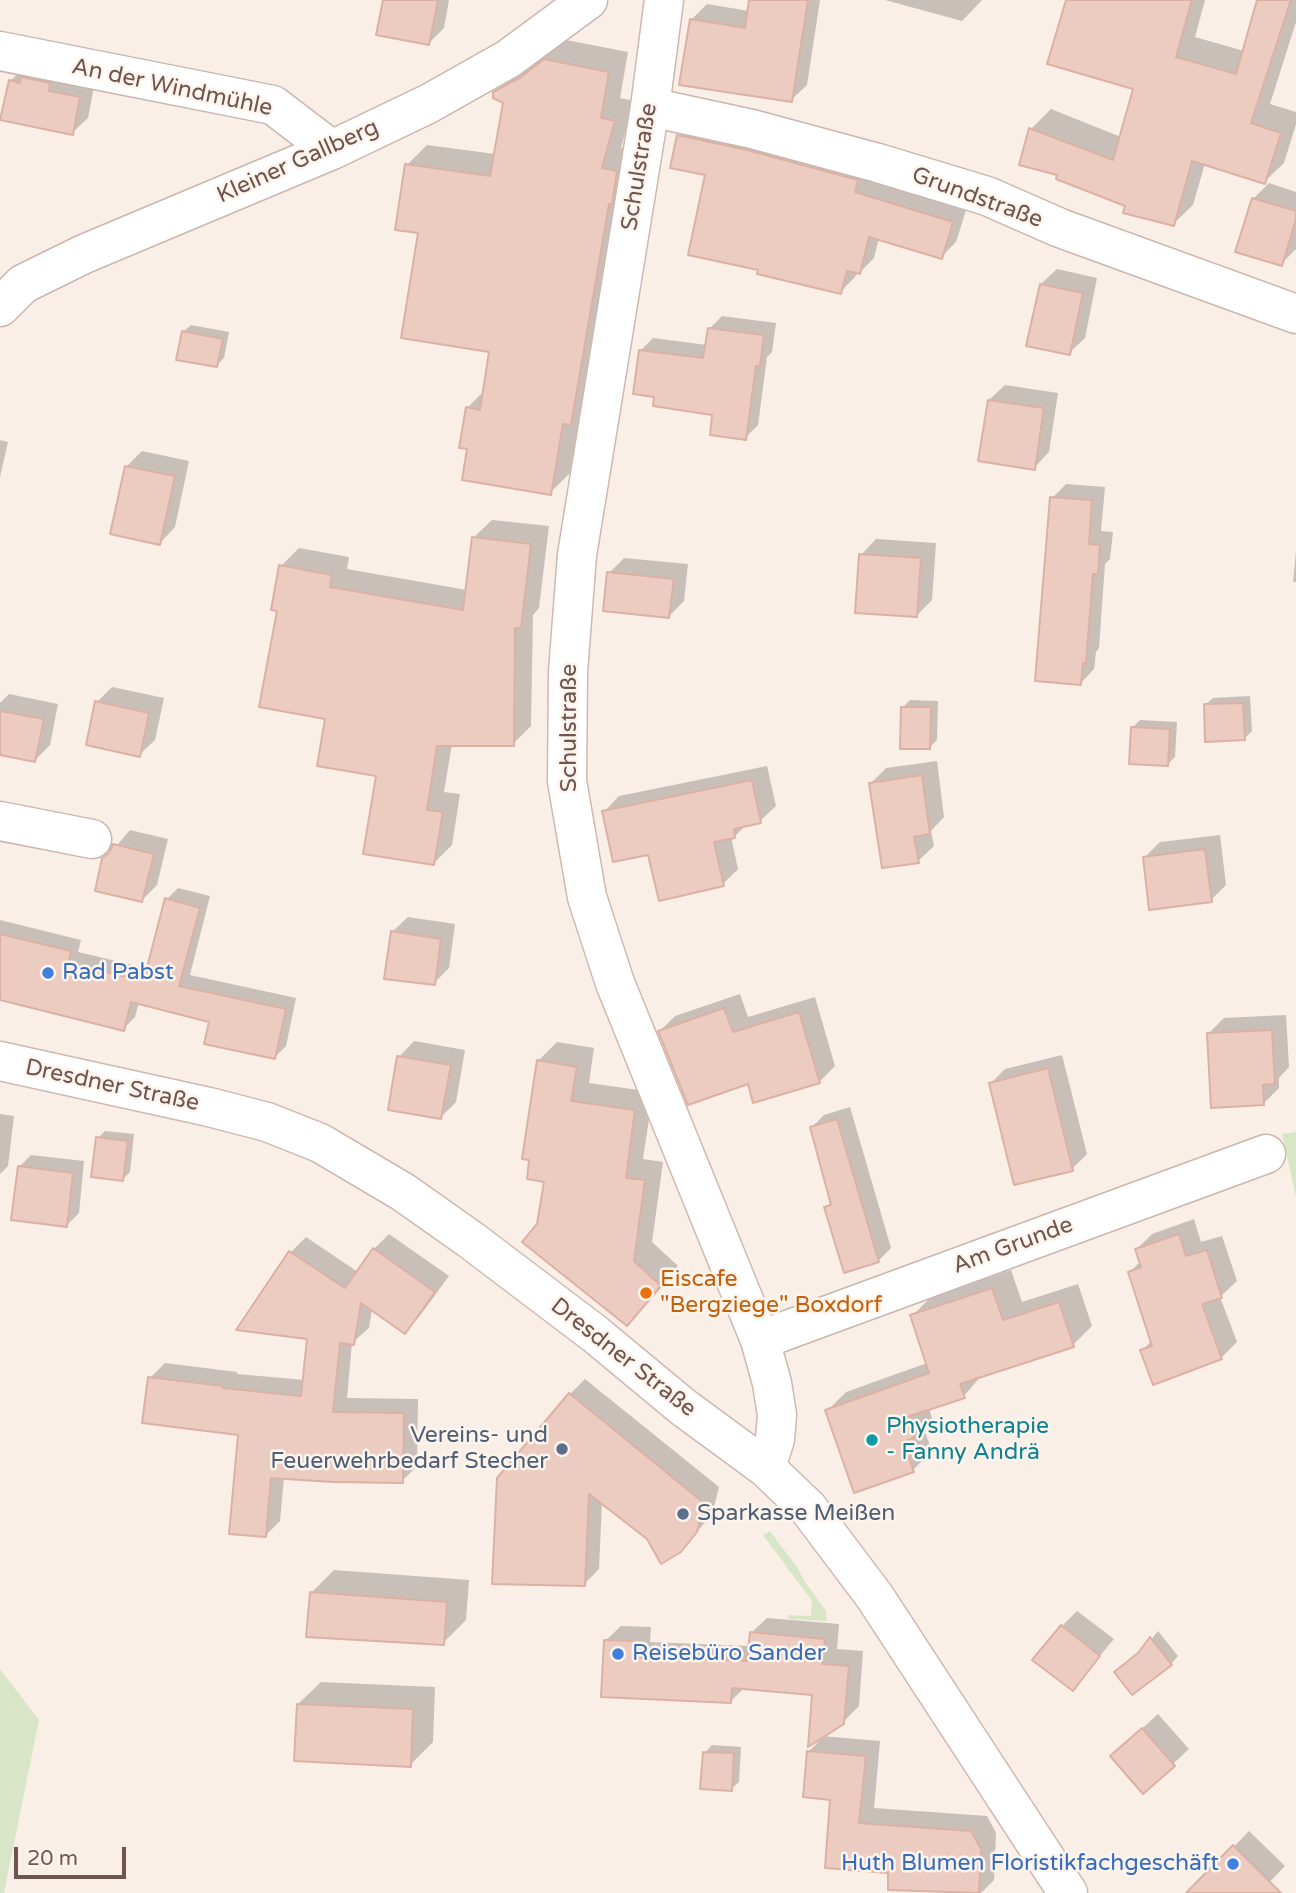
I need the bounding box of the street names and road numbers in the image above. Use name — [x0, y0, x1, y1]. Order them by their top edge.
street label: An der Windmühle — [69, 53, 275, 123]
street label: Schulstraße — [616, 101, 664, 233]
street label: Kleiner Gallberg — [213, 114, 383, 210]
street label: Grundstraße — [908, 162, 1046, 234]
street label: Schulstraße — [556, 664, 584, 792]
street label: Dresdner Straße — [23, 1054, 201, 1118]
street label: Am Grunde — [949, 1212, 1077, 1280]
street label: Dresdner Straße — [545, 1293, 701, 1423]

